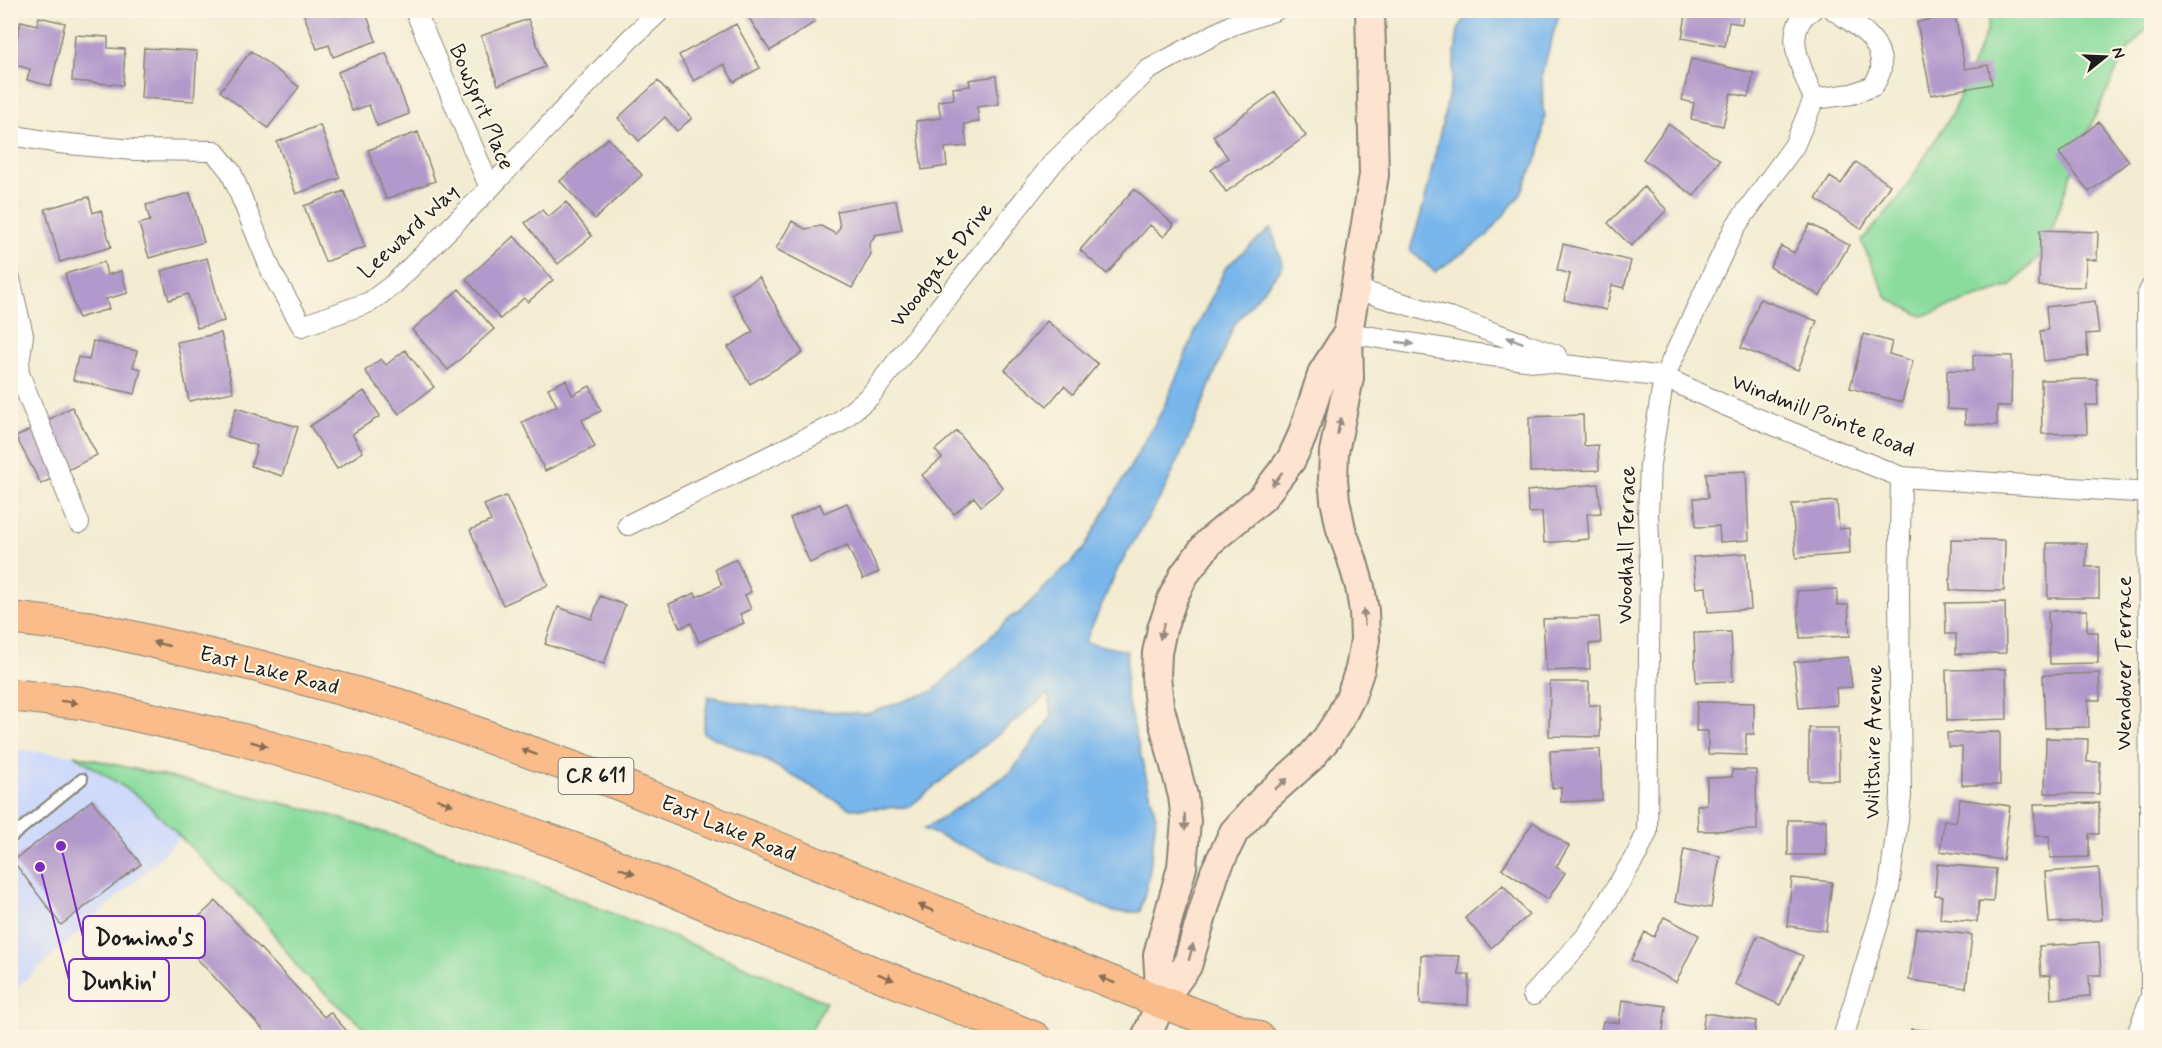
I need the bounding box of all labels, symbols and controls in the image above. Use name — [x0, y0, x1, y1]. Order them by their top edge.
north arrow — [2075, 27, 2135, 87]
street label: Bowsprit Place — [442, 40, 520, 174]
text: N — [2106, 45, 2129, 61]
street label: Leeward Way — [353, 178, 465, 286]
street label: Woodgate Drive — [884, 197, 1002, 335]
one-way arrow — [1506, 335, 1524, 345]
one-way arrow — [1396, 339, 1415, 348]
street label: Windmill Pointe Road — [1727, 368, 1919, 464]
one-way arrow — [1335, 417, 1344, 436]
street label: Woodhall Terrace — [1612, 466, 1642, 624]
one-way arrow — [1271, 471, 1283, 487]
street label: Wendover Terrace — [2111, 575, 2139, 750]
one-way arrow — [1359, 607, 1368, 626]
one-way arrow — [1157, 622, 1167, 640]
one-way arrow — [152, 638, 171, 648]
street label: East Lake Road — [196, 640, 342, 702]
street label: Wiltshire Avenue — [1859, 665, 1889, 819]
one-way arrow — [59, 697, 78, 707]
one-way arrow — [250, 740, 268, 750]
one-way arrow — [520, 747, 538, 757]
road number: CR 611 — [558, 758, 634, 794]
one-way arrow — [1273, 778, 1289, 791]
street label: East Lake Road — [657, 789, 799, 869]
one-way arrow — [436, 798, 454, 808]
one-way arrow — [1181, 813, 1190, 832]
one-way arrow — [619, 866, 636, 875]
one-way arrow — [916, 903, 934, 913]
callout: Domino's — [83, 916, 205, 958]
text: Domino's — [95, 923, 194, 954]
one-way arrow — [1187, 943, 1196, 961]
callout: Dunkin' — [69, 959, 169, 1001]
text: Dunkin' — [81, 967, 157, 998]
one-way arrow — [877, 972, 895, 982]
one-way arrow — [1098, 975, 1116, 984]

